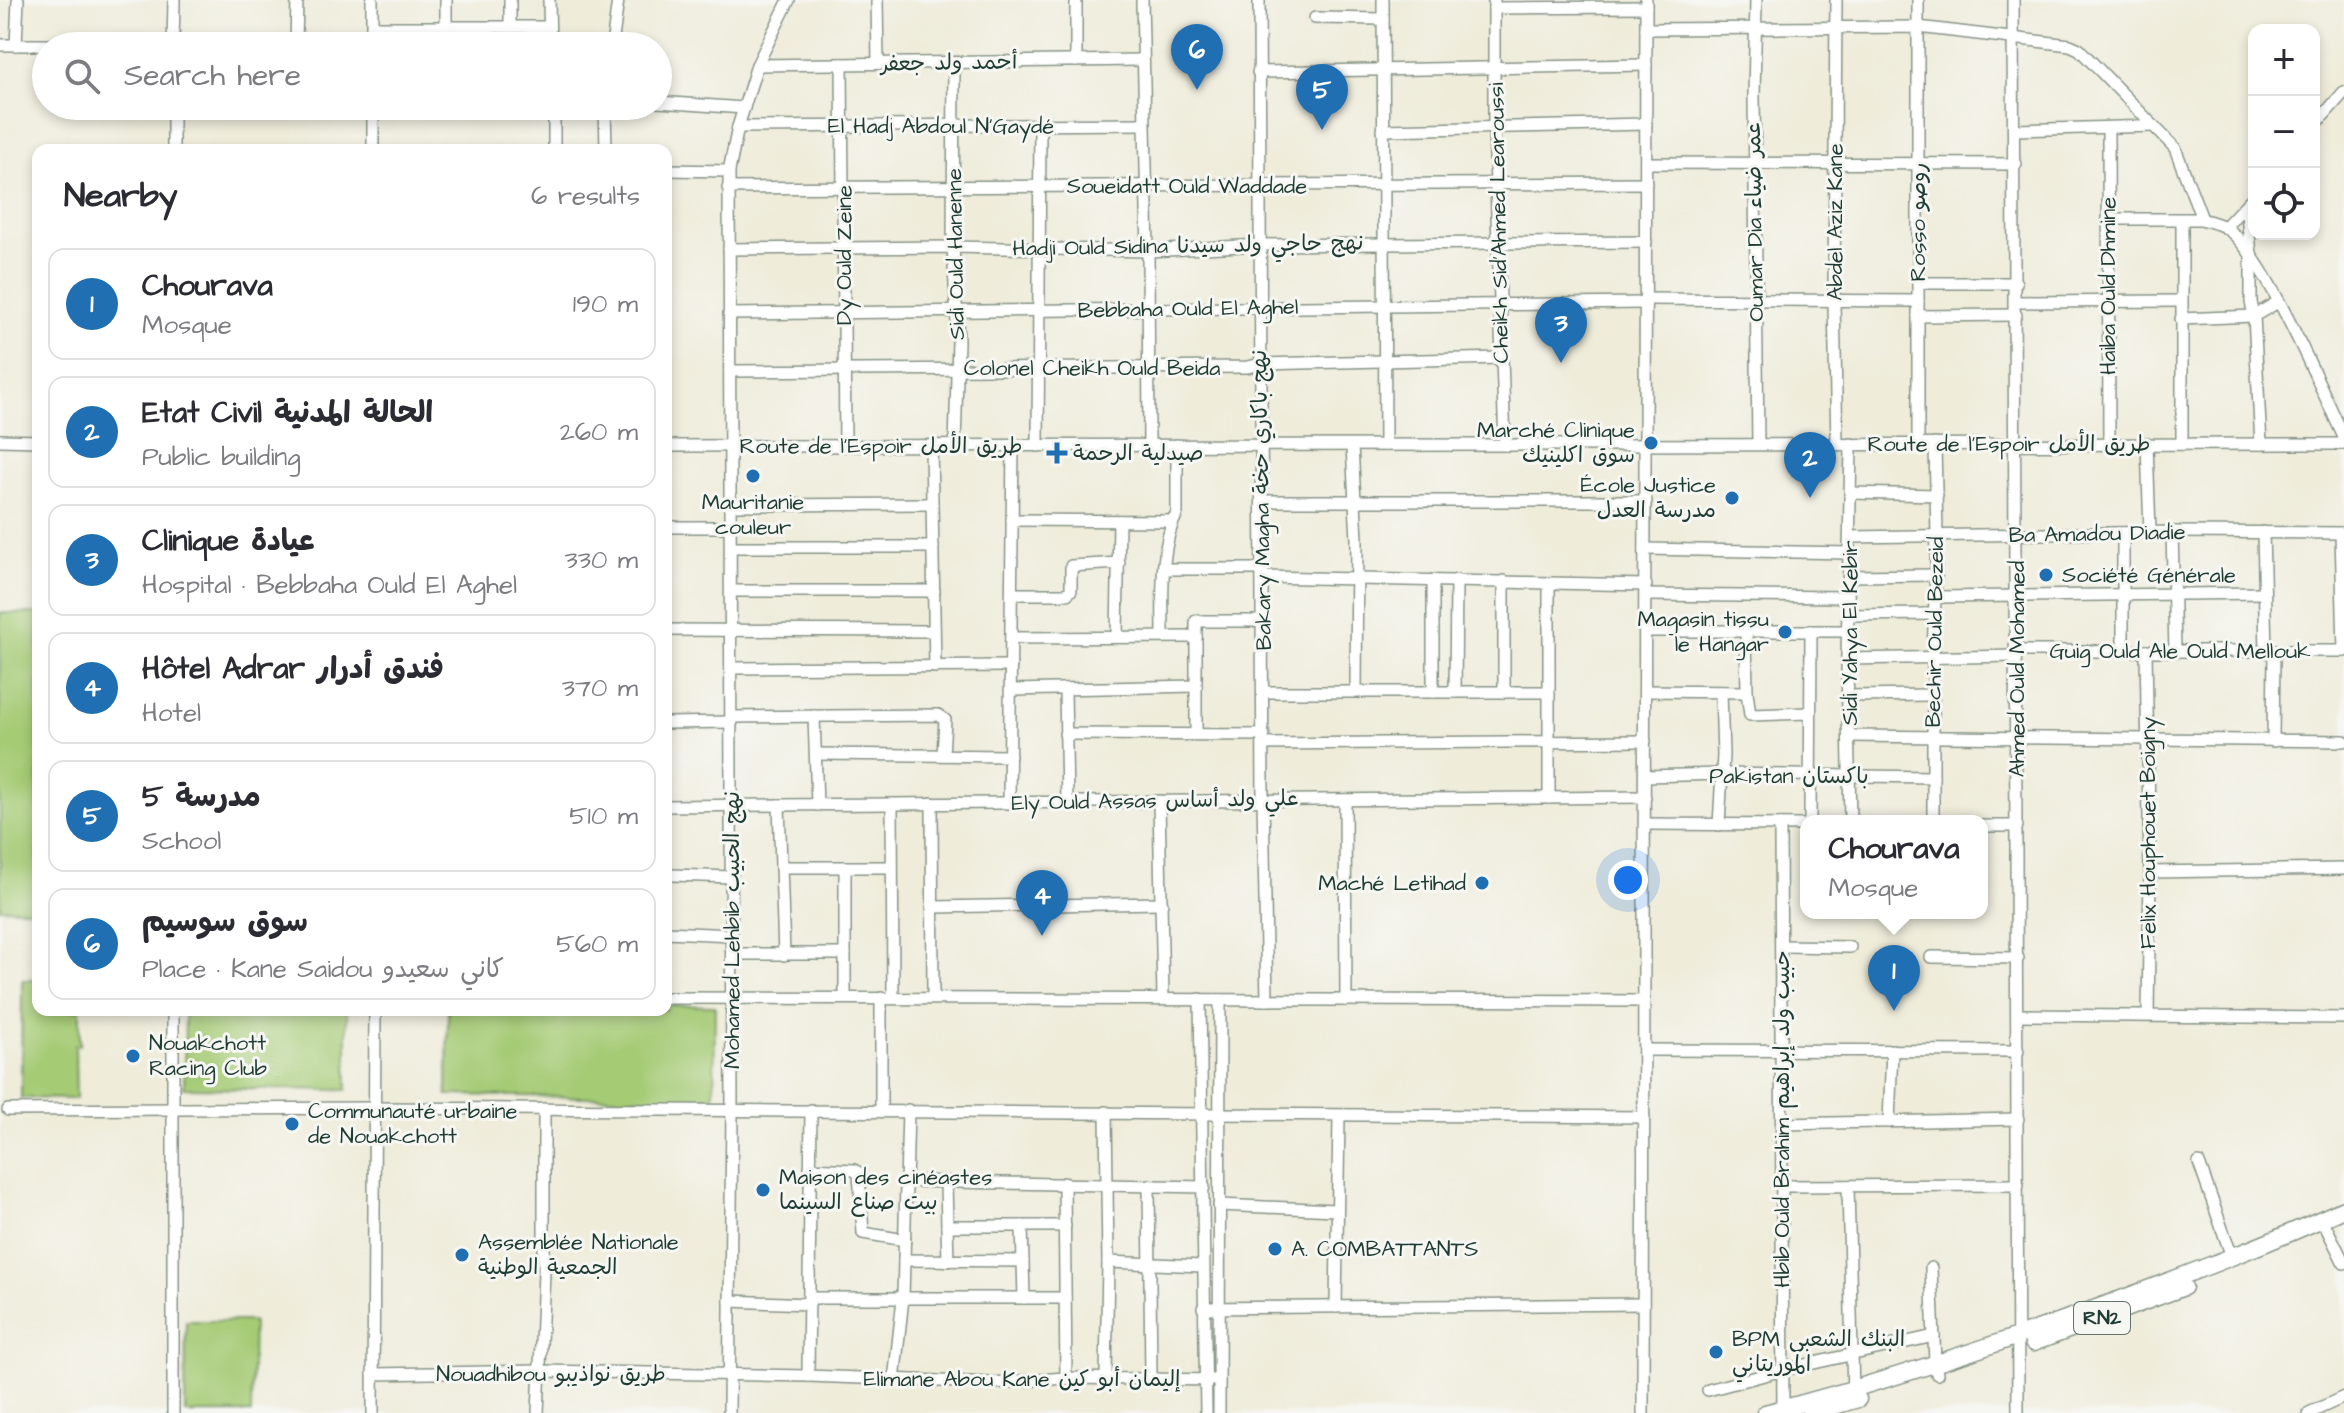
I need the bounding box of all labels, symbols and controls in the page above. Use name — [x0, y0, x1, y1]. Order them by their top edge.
pin: 6 — [1171, 24, 1223, 90]
map controls — [2248, 24, 2320, 240]
button: + — [2248, 24, 2320, 96]
search box — [32, 32, 672, 120]
street label: أحمد ولد جعفر — [879, 46, 1018, 80]
icon: search — [60, 54, 104, 98]
text: Search here — [124, 55, 301, 97]
pin: 5 — [1296, 64, 1348, 130]
street label: Cheikh Sid'Ahmed Learoussi — [1481, 82, 1517, 364]
button: − — [2248, 96, 2320, 168]
street label: El Hadj Abdoul N'Gaydé — [828, 111, 1054, 143]
street label: Oumar Dia عمر ضياء — [1738, 122, 1772, 322]
street label: Abdel Aziz Kane — [1820, 143, 1851, 301]
street label: Rosso روصو — [1903, 162, 1934, 282]
street label: Sidi Ould Hanenne — [939, 168, 973, 340]
button: locate — [2248, 168, 2320, 240]
street label: Soueidatt Ould Waddade — [1067, 171, 1307, 202]
text: Nearby — [64, 172, 178, 220]
text: 6 results — [531, 178, 640, 214]
street label: Dy Ould Zeine — [829, 185, 861, 325]
street label: Haiba Ould Dhmine — [2093, 197, 2124, 375]
street label: Hadji Ould Sidina نهج حاجي ولد سيدنا — [1012, 227, 1364, 268]
text: Chourava — [142, 265, 273, 307]
text: 1 — [90, 286, 94, 322]
text: 190 m — [573, 286, 638, 322]
street label: Bebbaha Ould El Aghel — [1077, 292, 1299, 327]
pin: 3 — [1535, 297, 1587, 363]
text: Mosque — [142, 307, 232, 343]
street label: Bakary Magha نهج باكاري حخة — [1244, 349, 1281, 651]
street label: Colonel Cheikh Ould Beida — [964, 353, 1220, 384]
text: Etat Civil الحالة المدنية — [142, 392, 433, 434]
text: 2 — [85, 414, 99, 450]
text: 260 m — [560, 414, 638, 450]
place label: Marché Clinique سوق اكلينيك — [1477, 415, 1635, 471]
street label: Route de l’Espoir طريق الأمل — [1868, 428, 2150, 460]
street label: Route de l’Espoir طريق الأمل — [740, 430, 1022, 462]
pin: 2 — [1784, 432, 1836, 498]
marker: Marché Clinique سوق اكلينيك — [1642, 434, 1660, 452]
place label: صيدلية الرحمة — [1073, 438, 1203, 469]
text: Public building — [142, 439, 301, 475]
marker: صيدلية الرحمة — [1048, 444, 1066, 462]
marker: Mauritanie couleur — [744, 467, 762, 485]
place label: École Justice مدرسة العدل — [1581, 470, 1716, 526]
place label: Mauritanie couleur — [702, 487, 804, 543]
marker: École Justice مدرسة العدل — [1723, 489, 1741, 507]
street label: Ba Amadou Diadie — [2008, 517, 2186, 551]
text: Clinique عيادة — [142, 520, 315, 562]
street label: Bechir Ould Bezeid — [1918, 536, 1952, 728]
street label: Sidi Yahya El Kebir — [1835, 540, 1867, 726]
text: 3 — [85, 542, 99, 578]
text: 330 m — [564, 542, 638, 578]
place label: Société Générale — [2062, 560, 2236, 591]
street label: Ahmed Ould Mohamed — [2002, 561, 2033, 777]
marker: Société Générale — [2037, 566, 2055, 584]
text: Hospital · Bebbaha Ould El Aghel — [142, 567, 517, 603]
place label: Magasin tissu le Hangar — [1637, 604, 1769, 661]
marker: Magasin tissu le Hangar — [1776, 623, 1794, 641]
street label: Guig Ould Ale Ould Mellouk — [2049, 636, 2311, 668]
text: Hôtel Adrar فندق أدرار — [142, 648, 444, 690]
text: 4 — [83, 670, 101, 706]
text: 370 m — [562, 670, 638, 706]
text: Hotel — [142, 695, 201, 731]
street label: Felix Houphouet Boigny — [2133, 717, 2165, 949]
street label: Pakistan باكستان — [1709, 761, 1869, 792]
text: مدرسة 5 — [142, 776, 261, 818]
street label: Ely Ould Assas علي ولد أساس — [1011, 783, 1299, 822]
street label: Mohamed Lehbib نهج الحبيب — [717, 791, 748, 1069]
text: 5 — [83, 798, 101, 834]
text: 510 m — [569, 798, 638, 834]
popup — [1800, 815, 1988, 919]
text: School — [142, 823, 221, 859]
text: Chourava — [1829, 828, 1959, 870]
your location — [1608, 860, 1648, 900]
place label: Maché Letihad — [1318, 868, 1466, 899]
pin: 4 — [1016, 870, 1068, 936]
text: Mosque — [1829, 870, 1918, 906]
marker: Maché Letihad — [1473, 874, 1491, 892]
text: سوق سوسيم — [142, 901, 308, 943]
text: 6 — [84, 926, 100, 962]
text: 560 m — [556, 926, 638, 962]
pin: 1 — [1868, 945, 1920, 1011]
street label: Hbib Ould Brahim حبيب ولد إبراهيم — [1767, 950, 1798, 1288]
text: Place · Kane Saidou كاني سعيدو — [142, 951, 504, 987]
place label: Nouakchott Racing Club — [149, 1028, 267, 1085]
marker: Nouakchott Racing Club — [124, 1047, 142, 1065]
place label: Communauté urbaine de Nouakchott — [308, 1096, 518, 1152]
marker: Communauté urbaine de Nouakchott — [283, 1115, 301, 1133]
place label: Maison des cinéastes بيت صناع السينما — [779, 1162, 992, 1218]
marker: Maison des cinéastes بيت صناع السينما — [754, 1181, 772, 1199]
place label: Assemblée Nationale الجمعية الوطنية — [478, 1227, 679, 1283]
place label: A. COMBATTANTS — [1291, 1234, 1478, 1265]
marker: A. COMBATTANTS — [1266, 1240, 1284, 1258]
marker: Assemblée Nationale الجمعية الوطنية — [453, 1246, 471, 1264]
road number: RN2 — [2074, 1302, 2130, 1334]
place label: BPM البنك الشعبي الموريتاني — [1732, 1324, 1905, 1383]
marker: BPM البنك الشعبي الموريتاني — [1707, 1343, 1725, 1361]
street label: Nouadhibou طريق نواذيبو — [436, 1359, 666, 1390]
street label: Elimane Abou Kane إليمان أبو كين — [864, 1364, 1180, 1395]

